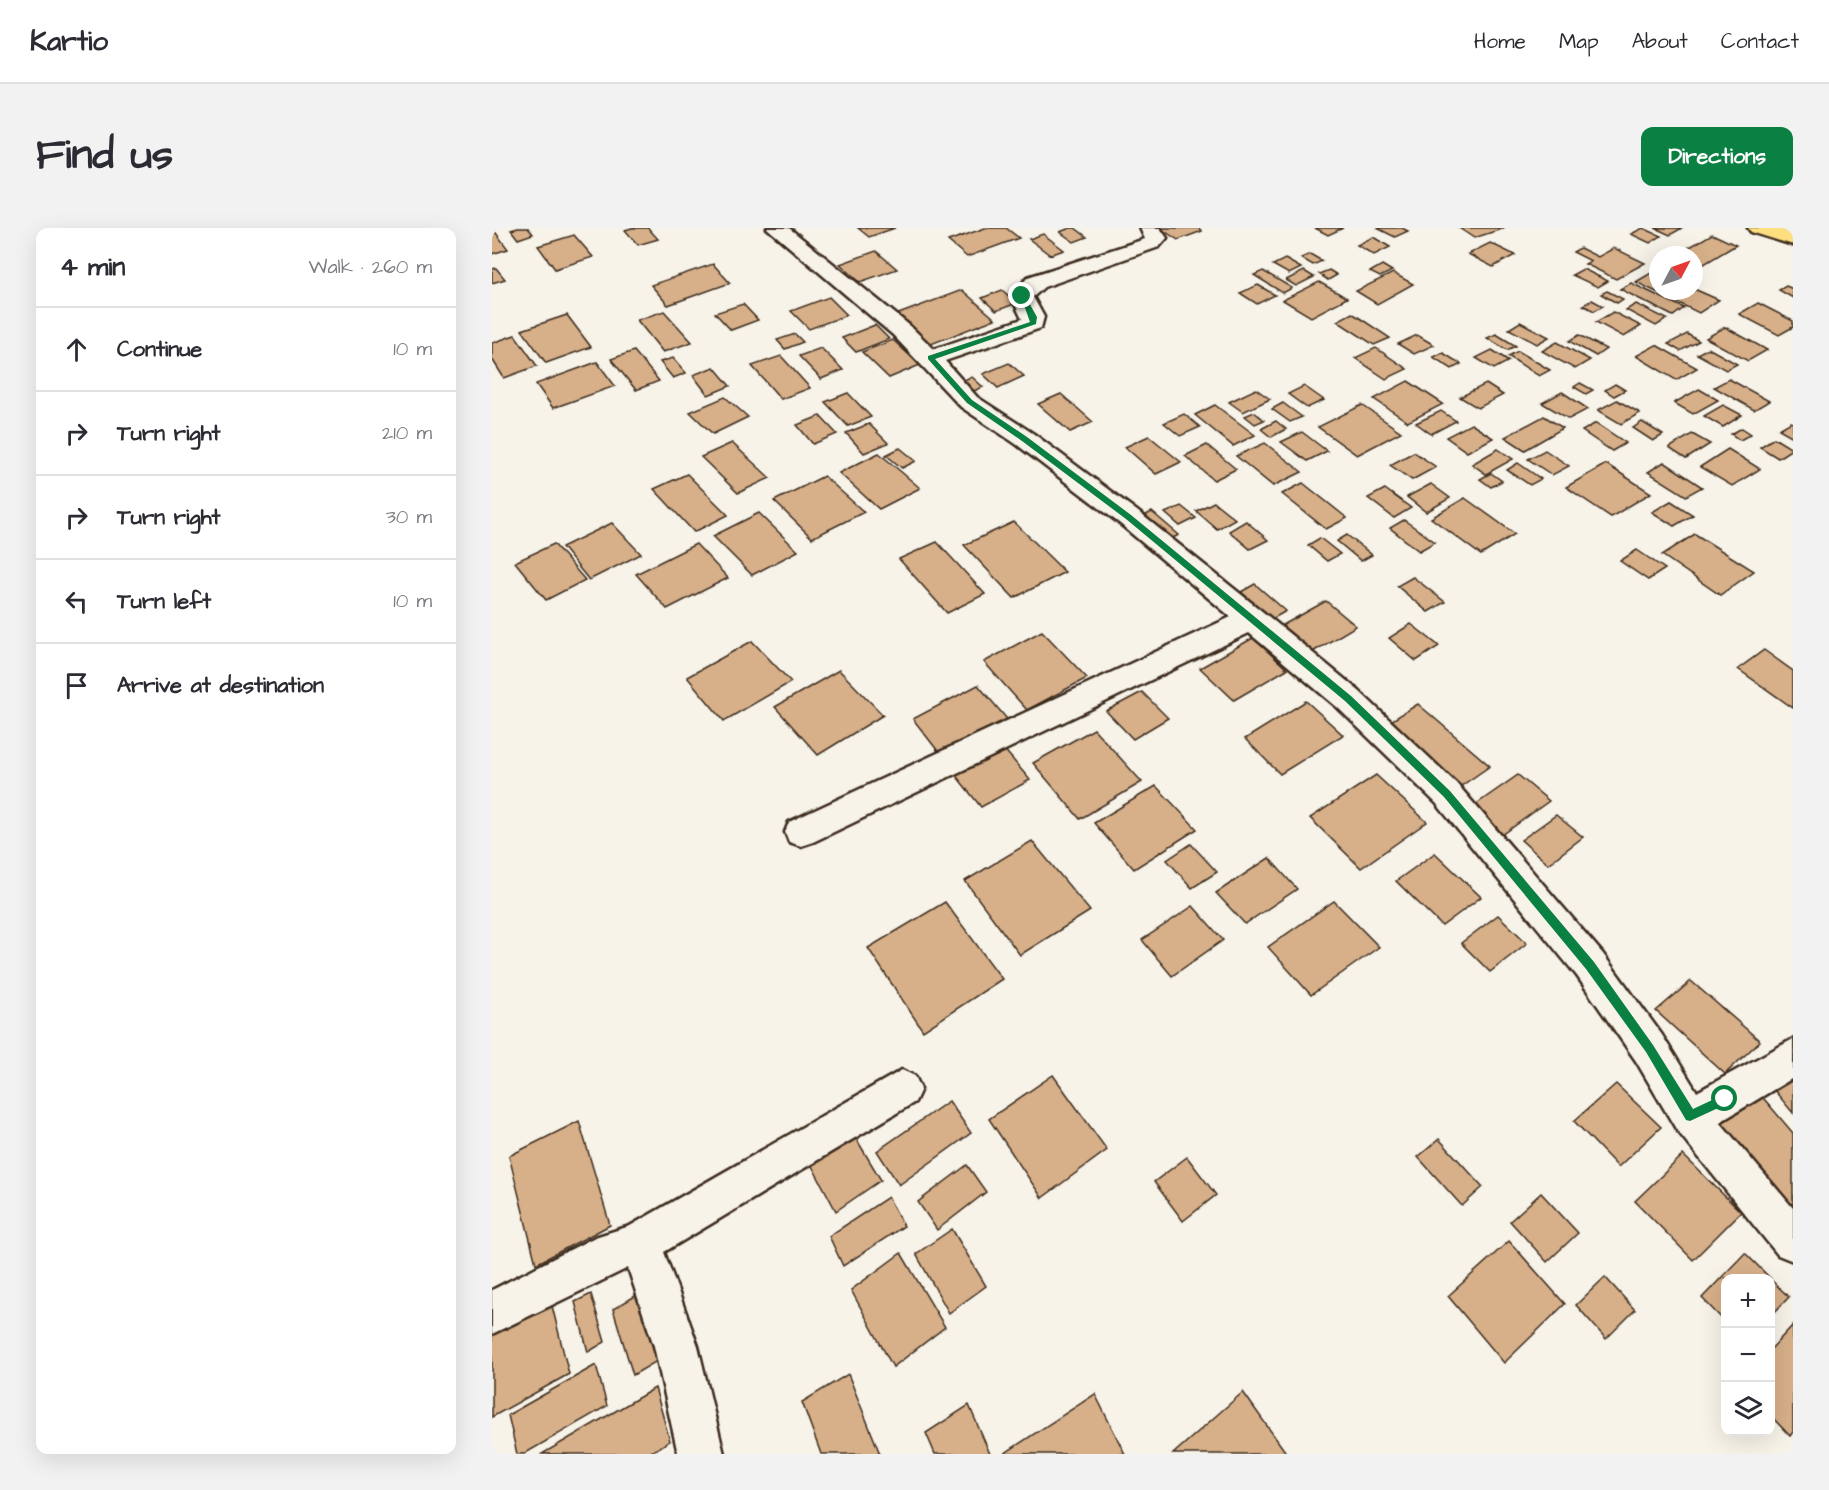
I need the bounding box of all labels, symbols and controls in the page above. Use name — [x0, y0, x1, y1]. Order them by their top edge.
text: Kartio — [30, 22, 108, 61]
text: Home — [1474, 27, 1526, 56]
text: Map — [1559, 27, 1599, 56]
text: About — [1632, 27, 1688, 56]
text: Contact — [1721, 27, 1799, 56]
text: Find us — [36, 127, 173, 185]
button: Directions — [1641, 127, 1793, 186]
north arrow — [1649, 246, 1703, 300]
text: 4 min — [60, 249, 125, 285]
text: Walk · 260 m — [309, 253, 432, 281]
route end — [1008, 282, 1034, 308]
icon: ahead — [60, 333, 93, 366]
text: Continue — [117, 334, 202, 365]
text: 10 m — [393, 335, 432, 363]
icon: right — [60, 417, 93, 450]
text: Turn right — [117, 418, 220, 449]
text: 210 m — [382, 419, 432, 447]
icon: right — [60, 501, 93, 534]
text: Turn right — [117, 502, 220, 533]
text: 30 m — [386, 503, 432, 531]
icon: left — [60, 585, 93, 618]
text: Turn left — [117, 586, 211, 617]
text: 10 m — [393, 587, 432, 615]
icon: arrive — [60, 669, 93, 702]
text: Arrive at destination — [117, 670, 324, 701]
route start — [1711, 1085, 1737, 1111]
map controls — [1721, 1274, 1775, 1436]
button: + — [1721, 1274, 1775, 1328]
button: − — [1721, 1328, 1775, 1382]
button: layers — [1721, 1382, 1775, 1436]

